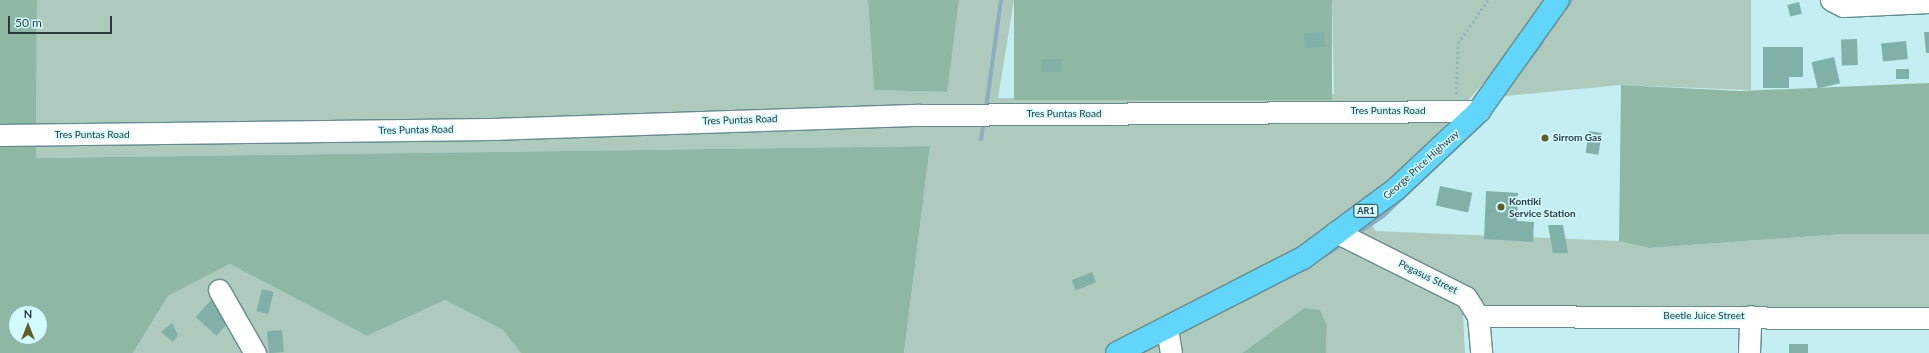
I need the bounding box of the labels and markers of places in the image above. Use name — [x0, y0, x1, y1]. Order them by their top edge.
place label: Sirrom Gas — [1553, 132, 1602, 144]
marker: Sirrom Gas — [1540, 133, 1550, 143]
place label: Kontiki Service Station — [1509, 195, 1576, 218]
marker: Kontiki Service Station — [1496, 202, 1506, 212]

